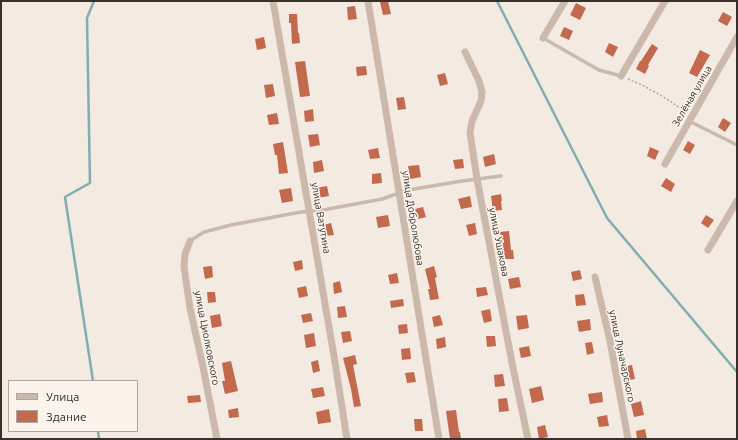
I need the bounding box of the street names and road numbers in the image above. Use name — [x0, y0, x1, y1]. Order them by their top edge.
street label: Зелёная улица — [670, 63, 714, 129]
street label: улица Добролюбова — [400, 170, 426, 266]
street label: улица Ватутина — [309, 181, 333, 255]
street label: улица Ушакова — [486, 207, 512, 277]
street label: улица Циолковского — [192, 290, 222, 386]
street label: улица Луначарского — [606, 309, 638, 403]

